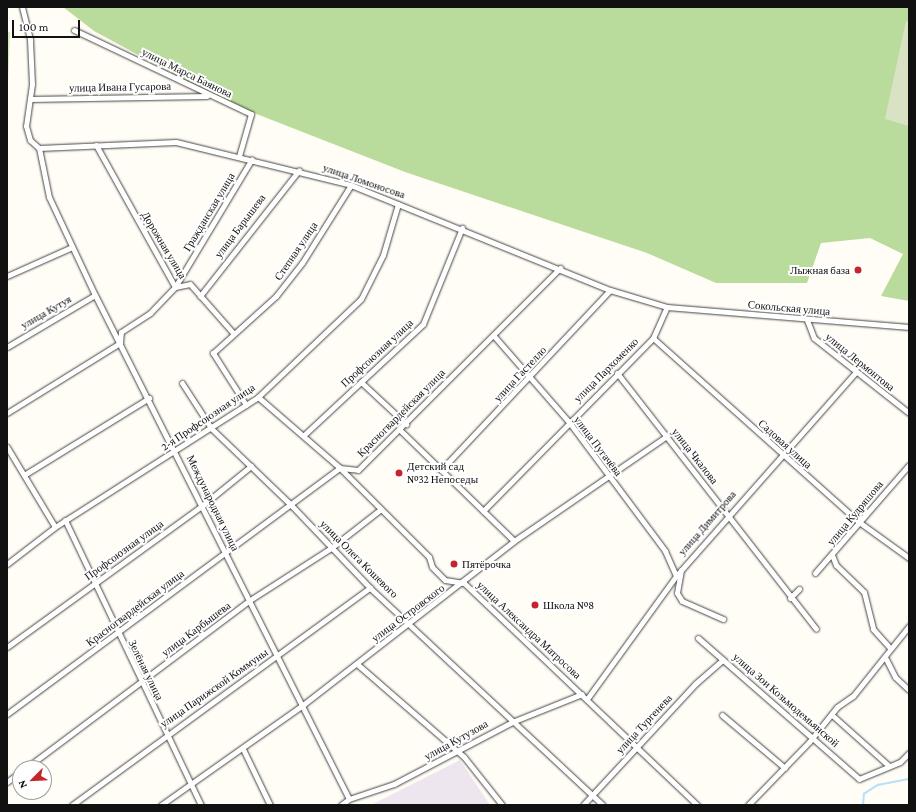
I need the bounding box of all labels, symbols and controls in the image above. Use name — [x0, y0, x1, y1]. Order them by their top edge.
scale bar — [14, 12, 82, 38]
text: 100 m — [19, 20, 48, 34]
street label: улица Марса Баянова — [140, 45, 234, 101]
street label: улица Ивана Гусарова — [69, 80, 171, 94]
street label: улица Ломоносова — [321, 161, 407, 201]
street label: Гражданская улица — [180, 170, 238, 254]
street label: улица Барышева — [212, 191, 268, 261]
street label: Дорожная улица — [139, 209, 189, 281]
street label: Степная улица — [272, 219, 320, 283]
place label: Лыжная база — [790, 263, 850, 277]
marker: Лыжная база — [853, 265, 863, 275]
street label: улица Кутуя — [18, 292, 74, 332]
street label: Сокольская улица — [747, 298, 831, 318]
street label: Профсоюзная улица — [338, 316, 416, 390]
street label: улица Лермонтова — [823, 330, 897, 394]
street label: улица Пархоменко — [571, 335, 641, 405]
street label: улица Гастелло — [491, 343, 549, 405]
street label: Красногвардейская улица — [354, 366, 448, 460]
street label: 2-я Профсоюзная улица — [159, 381, 257, 453]
street label: улица Пугачёва — [571, 413, 625, 479]
street label: Садовая улица — [755, 417, 815, 471]
street label: улица Чкалова — [669, 425, 721, 487]
street label: Международная улица — [184, 453, 242, 553]
place label: Детский сад №32 Непоседы — [407, 460, 478, 486]
marker: Детский сад №32 Непоседы — [394, 468, 404, 478]
street label: улица Кудряшова — [824, 478, 886, 548]
street label: улица Димитрова — [675, 488, 739, 558]
street label: Профсоюзная улица — [82, 517, 166, 583]
street label: улица Олега Кошевого — [317, 517, 401, 601]
place label: Пятёрочка — [462, 557, 511, 571]
marker: Пятёрочка — [449, 559, 459, 569]
street label: Красногвардейская улица — [83, 567, 187, 649]
street label: улица Александра Матросова — [474, 578, 584, 682]
street label: улица Островского — [369, 581, 447, 645]
place label: Школа №8 — [543, 598, 594, 612]
street label: улица Карбышева — [159, 599, 233, 659]
marker: Школа №8 — [530, 600, 540, 610]
street label: Зелёная улица — [126, 638, 166, 702]
street label: улица Парижской Коммуны — [157, 646, 271, 730]
street label: улица Зои Козьмодемьянской — [730, 650, 842, 750]
street label: улица Тургенева — [613, 692, 675, 756]
street label: улица Кутузова — [422, 717, 490, 763]
north arrow — [12, 760, 52, 800]
text: N — [15, 779, 29, 790]

